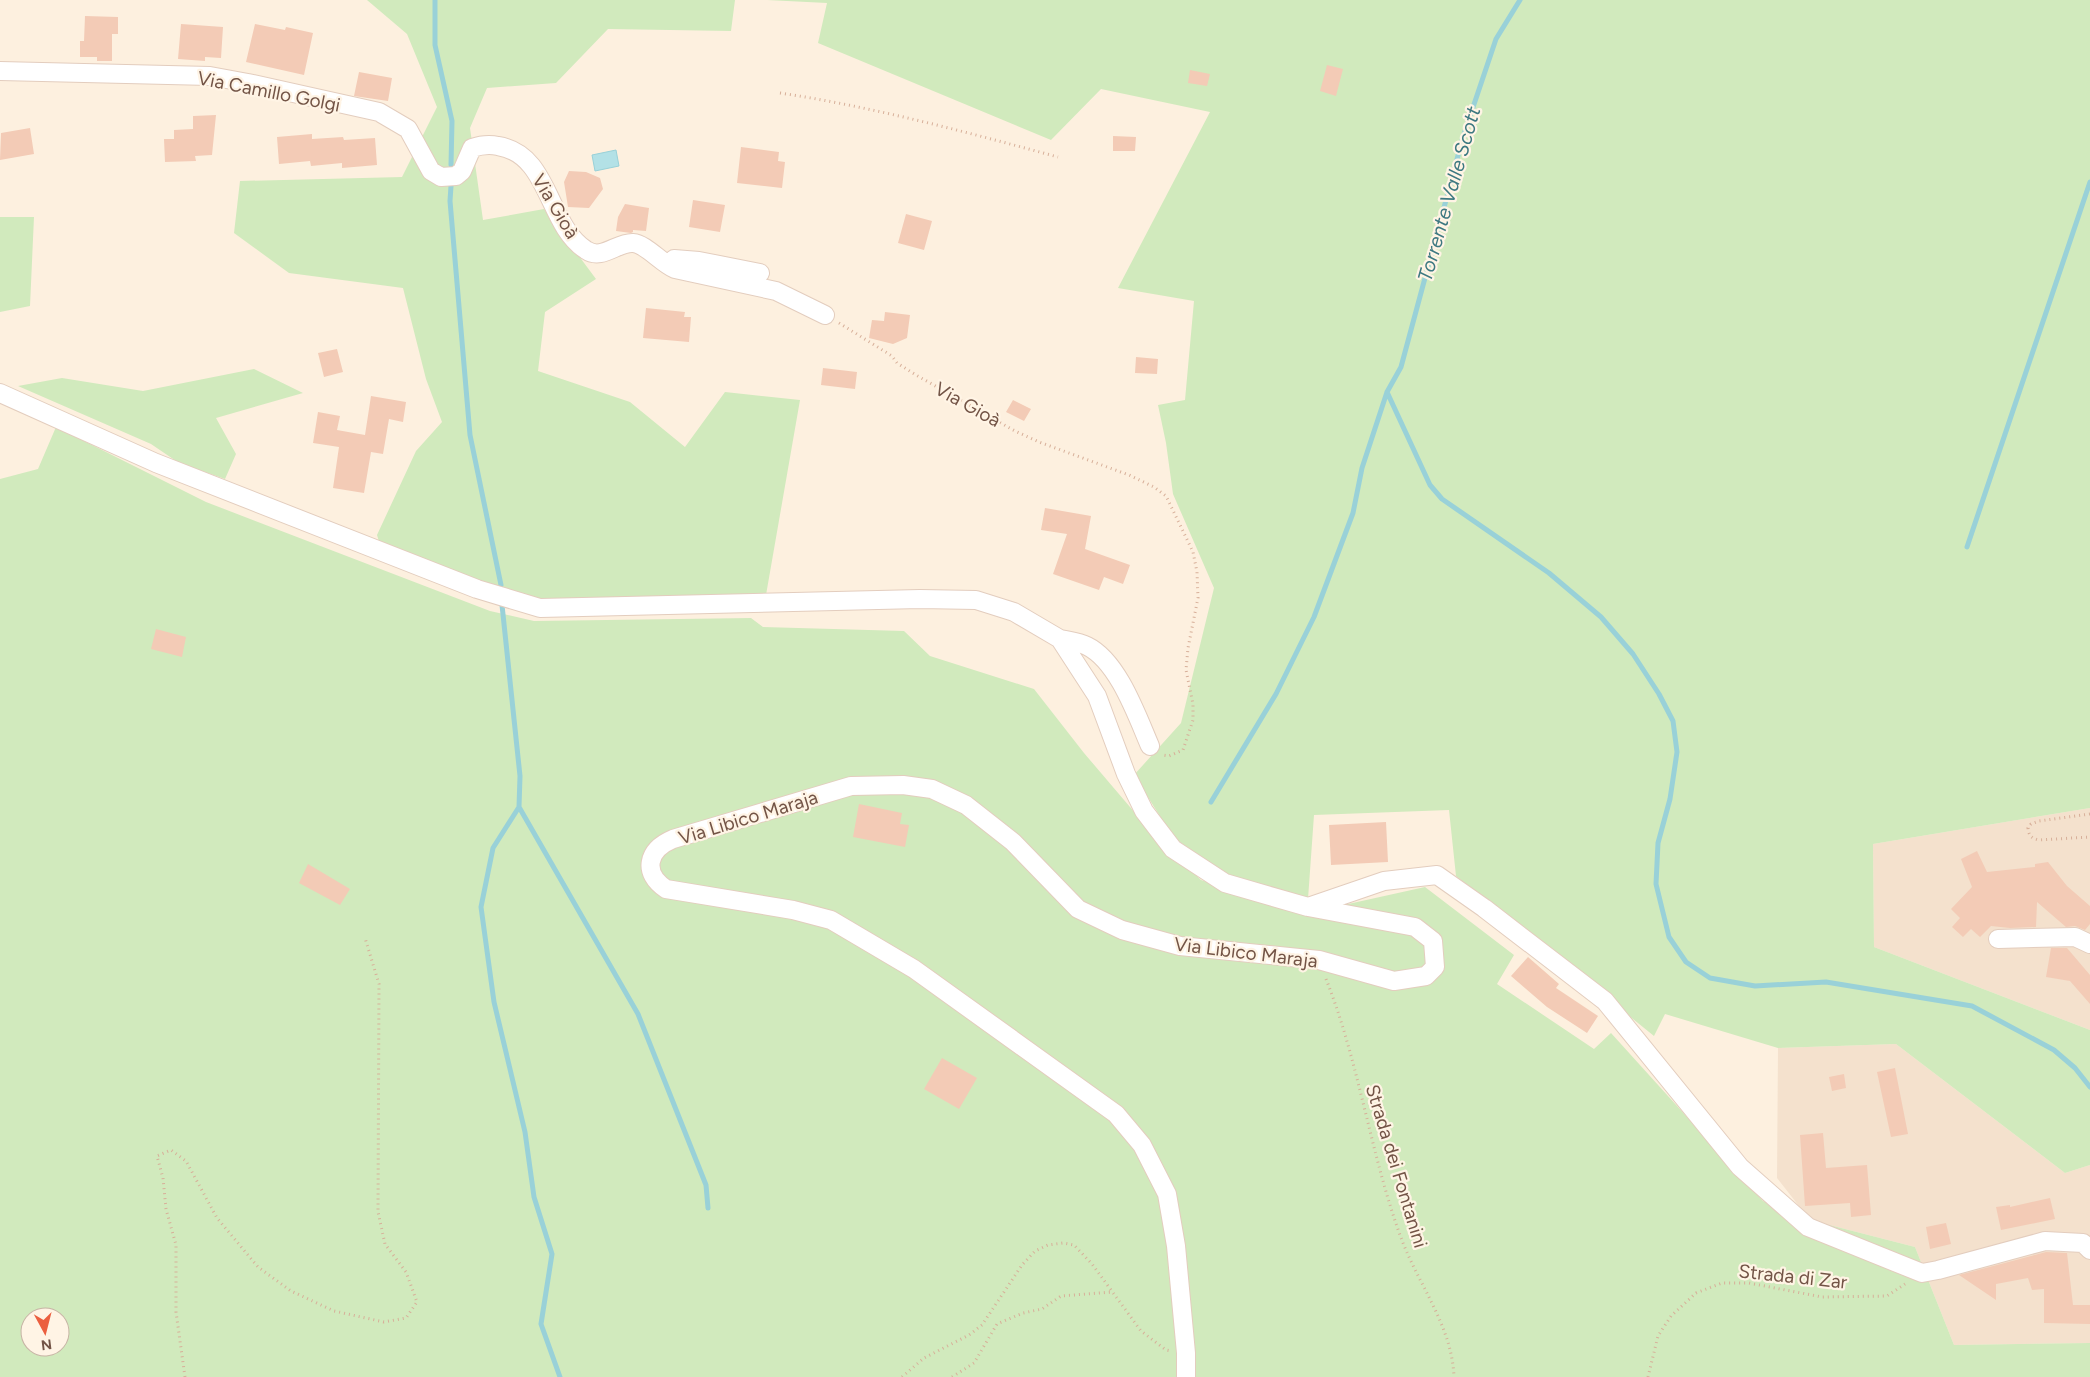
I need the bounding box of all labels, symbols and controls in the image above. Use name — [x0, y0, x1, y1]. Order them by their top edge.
street label: Via Camillo Golgi — [195, 66, 342, 117]
water label: Torrente Valle Scott — [1413, 104, 1485, 284]
street label: Via Gioà — [527, 170, 584, 243]
street label: Via Gioà — [931, 377, 1005, 432]
street label: Via Libico Maraja — [676, 785, 821, 850]
street label: Via Libico Maraja — [1173, 932, 1319, 973]
street label: Strada dei Fontanini — [1361, 1082, 1432, 1251]
street label: Strada di Zar — [1738, 1259, 1849, 1294]
north arrow — [20, 1307, 70, 1357]
text: N — [40, 1335, 53, 1354]

